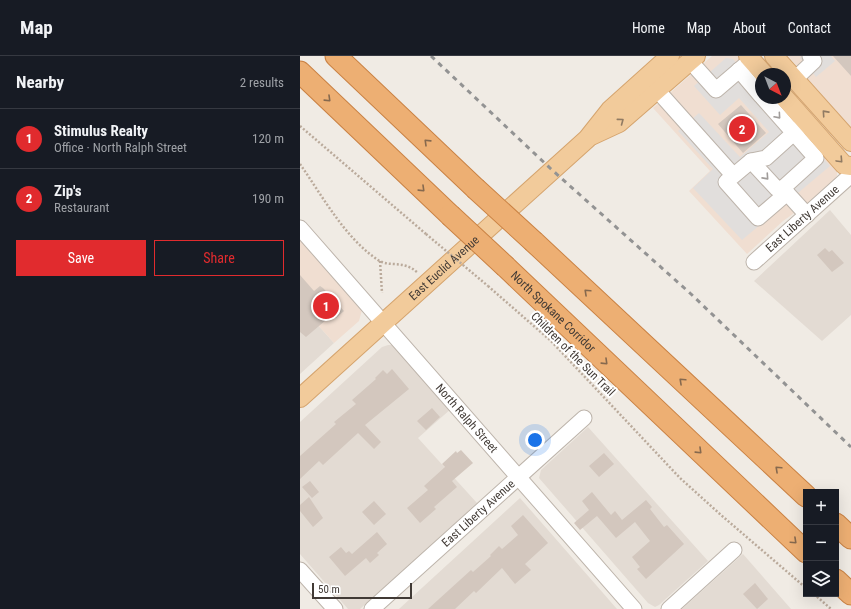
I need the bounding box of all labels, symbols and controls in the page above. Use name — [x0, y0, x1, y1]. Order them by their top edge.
text: Map — [20, 16, 53, 39]
text: Home — [632, 20, 665, 36]
text: Map — [687, 20, 711, 36]
text: About — [733, 20, 766, 36]
text: Contact — [788, 20, 831, 36]
north arrow — [755, 68, 791, 104]
text: Nearby — [16, 72, 64, 92]
text: 2 results — [240, 75, 284, 90]
one-way arrow — [323, 94, 331, 102]
one-way arrow — [822, 110, 830, 118]
one-way arrow — [774, 111, 781, 118]
pin: 2 — [729, 114, 755, 144]
one-way arrow — [617, 118, 624, 125]
text: Stimulus Realty — [54, 122, 148, 140]
text: 1 — [26, 131, 32, 146]
text: 120 m — [252, 131, 284, 146]
one-way arrow — [424, 139, 432, 147]
text: Office · North Ralph Street — [54, 140, 187, 155]
one-way arrow — [835, 155, 843, 163]
one-way arrow — [761, 173, 768, 180]
text: Zip's — [54, 182, 82, 200]
street label: East Liberty Avenue — [763, 182, 842, 255]
one-way arrow — [418, 184, 425, 191]
text: 2 — [26, 191, 32, 206]
text: 190 m — [252, 191, 284, 206]
text: Restaurant — [54, 200, 109, 215]
street label: East Euclid Avenue — [406, 233, 482, 303]
button: Save — [16, 240, 146, 276]
button: Share — [154, 240, 284, 276]
street label: North Spokane Corridor — [508, 268, 599, 356]
one-way arrow — [585, 290, 592, 297]
pin: 1 — [313, 291, 339, 321]
street label: Children of the Sun Trail — [528, 309, 618, 399]
one-way arrow — [600, 357, 608, 365]
one-way arrow — [680, 378, 687, 385]
street label: North Ralph Street — [433, 381, 501, 456]
your location — [525, 430, 545, 450]
one-way arrow — [694, 447, 702, 454]
one-way arrow — [775, 467, 782, 474]
street label: East Liberty Avenue — [439, 477, 518, 550]
map controls — [803, 489, 839, 597]
button: + — [803, 489, 839, 525]
button: − — [803, 525, 839, 561]
one-way arrow — [789, 536, 797, 543]
button: layers — [803, 561, 839, 597]
scale bar — [312, 581, 412, 600]
text: 50 m — [318, 583, 340, 596]

